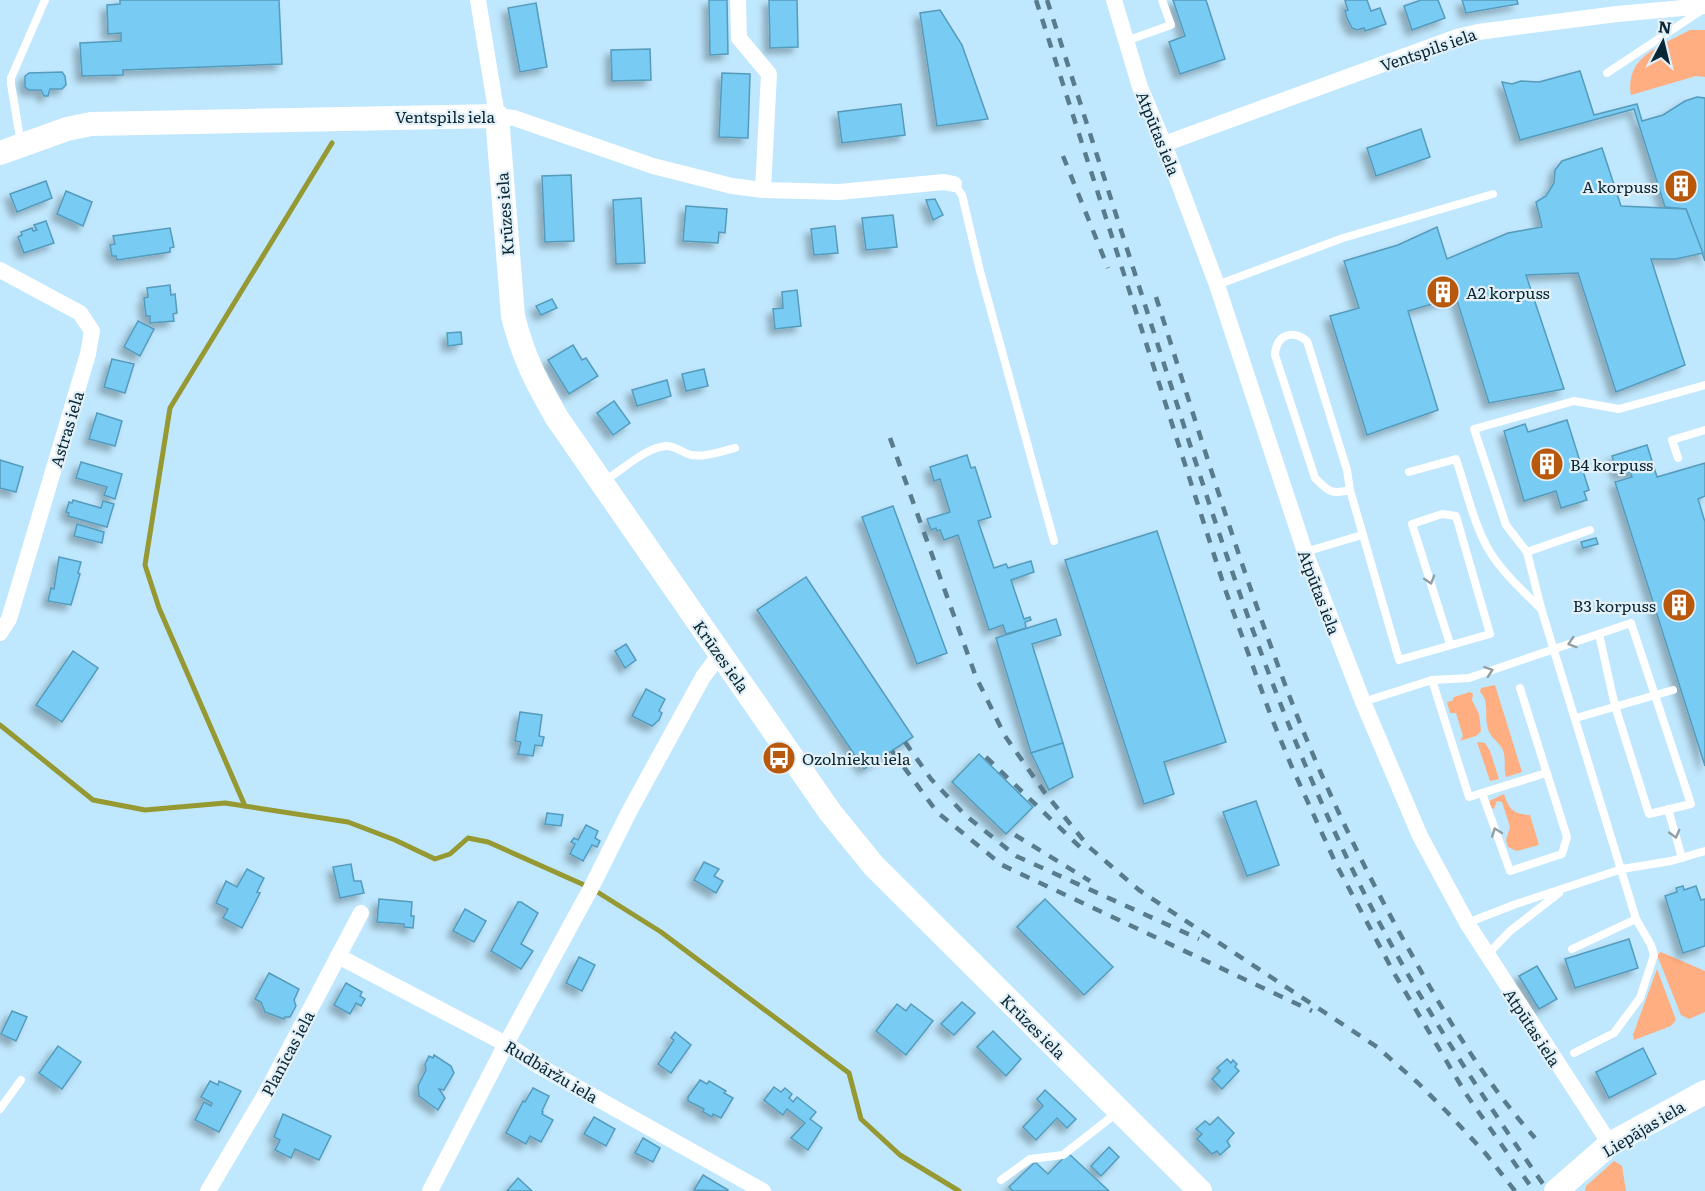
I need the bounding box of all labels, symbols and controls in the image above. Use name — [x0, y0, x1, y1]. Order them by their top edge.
north arrow — [1633, 12, 1693, 72]
text: N — [1657, 13, 1673, 39]
street label: Ventspils iela — [1377, 21, 1480, 77]
street label: Atpūtas iela — [1131, 87, 1187, 179]
street label: Ventspils iela — [395, 104, 495, 128]
building icon: A korpuss — [1663, 168, 1699, 204]
street label: Krūzes iela — [489, 171, 519, 256]
place label: A korpuss — [1582, 174, 1658, 198]
building icon: A2 korpuss — [1425, 274, 1461, 310]
place label: A2 korpuss — [1466, 280, 1550, 304]
street label: Astras iela — [43, 387, 89, 470]
building icon: B4 korpuss — [1529, 446, 1565, 482]
place label: B4 korpuss — [1570, 452, 1653, 476]
street label: Atpūtas iela — [1293, 546, 1347, 638]
one-way arrow — [1422, 574, 1435, 585]
building icon: B3 korpuss — [1661, 587, 1697, 623]
place label: B3 korpuss — [1573, 593, 1656, 617]
street label: Krūzes iela — [688, 615, 756, 697]
one-way arrow — [1567, 636, 1578, 648]
one-way arrow — [1483, 666, 1494, 679]
bus stop icon: Ozolnieku iela — [761, 740, 797, 776]
place label: Ozolnieku iela — [802, 746, 911, 770]
one-way arrow — [1491, 827, 1503, 838]
one-way arrow — [1668, 828, 1680, 839]
street label: Atpūtas iela — [1499, 983, 1568, 1071]
street label: Krūzes iela — [996, 988, 1072, 1064]
street label: Planīcas iela — [254, 1006, 320, 1100]
street label: Rudbāržu iela — [501, 1034, 604, 1109]
street label: Liepājas iela — [1597, 1094, 1689, 1162]

